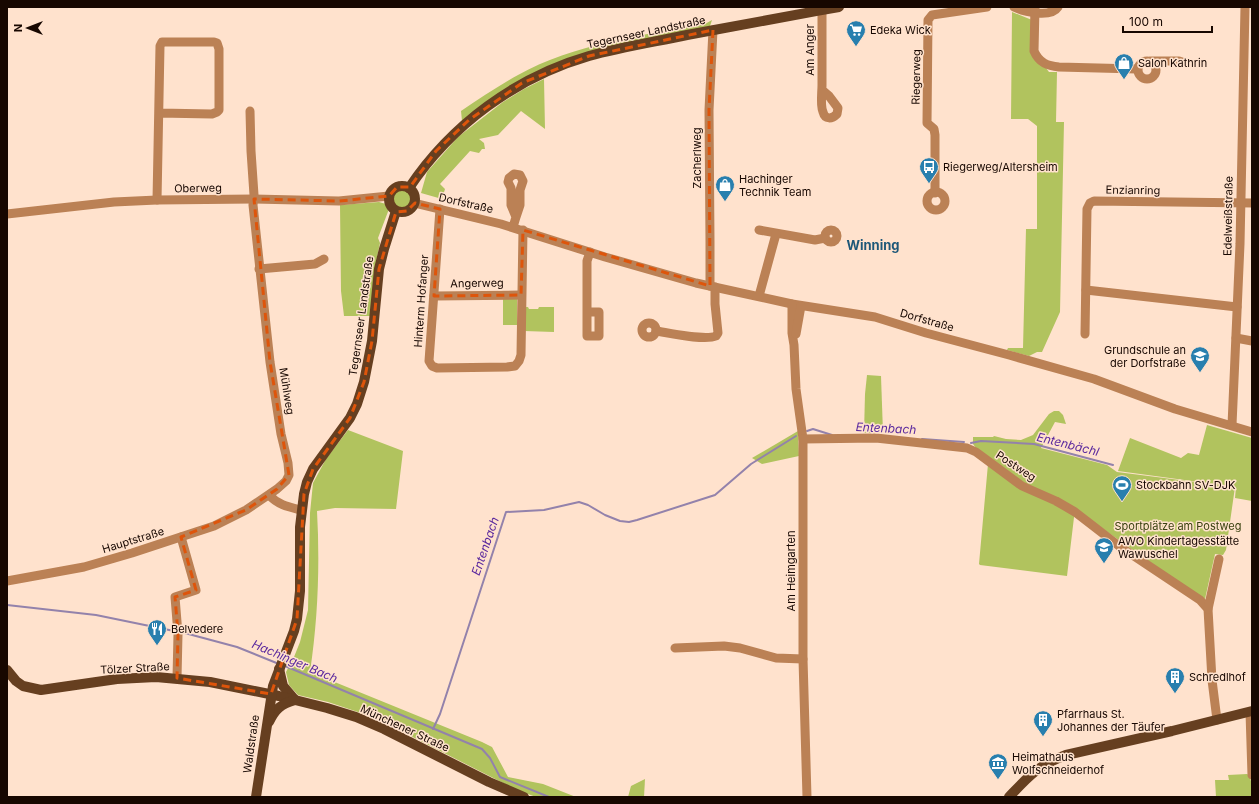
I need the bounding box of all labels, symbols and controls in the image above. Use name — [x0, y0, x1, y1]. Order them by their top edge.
north arrow — [8, 8, 48, 48]
scale bar — [1123, 8, 1212, 34]
street label: Tegernseer Landstraße — [585, 13, 707, 51]
text: 100 m — [1129, 14, 1163, 29]
supermarket icon: Edeka Wick — [845, 19, 867, 47]
place label: Edeka Wick — [870, 23, 931, 37]
text: N — [11, 24, 25, 32]
street label: Am Anger — [803, 24, 817, 76]
street label: Riegerweg — [909, 49, 923, 105]
shop icon: Salon Kathrin — [1113, 52, 1135, 80]
place label: Salon Kathrin — [1138, 56, 1207, 70]
street label: Zacherlweg — [690, 127, 704, 189]
bus stop icon: Riegerweg/Altersheim — [918, 156, 940, 184]
place label: Riegerweg/Altersheim — [943, 160, 1058, 174]
place label: Hachinger Technik Team — [739, 172, 811, 199]
shop icon: Hachinger Technik Team — [714, 174, 736, 202]
street label: Edelweißstraße — [1220, 176, 1236, 256]
street label: Oberweg — [174, 181, 222, 195]
street label: Enzianring — [1106, 183, 1160, 197]
street label: Dorfstraße — [437, 190, 495, 216]
district label: Winning — [846, 237, 900, 253]
street label: Hinterm Hofanger — [411, 254, 431, 348]
street label: Tegernseer Landstraße — [346, 255, 376, 377]
street label: Angerweg — [450, 276, 504, 290]
street label: Dorfstraße — [898, 306, 956, 334]
place label: Grundschule an der Dorfstraße — [1104, 343, 1186, 370]
school or university icon: Grundschule an der Dorfstraße — [1189, 345, 1211, 373]
street label: Mühlweg — [276, 366, 298, 416]
water label: Entenbach — [855, 419, 917, 437]
water label: Entenbächl — [1035, 429, 1101, 459]
street label: Postweg — [993, 448, 1039, 484]
sports icon: Stockbahn SV-DJK — [1111, 474, 1133, 502]
place label: Stockbahn SV-DJK — [1136, 478, 1236, 492]
water label: Entenbach — [468, 515, 502, 577]
park label: Sportplätze am Postweg — [1115, 519, 1241, 533]
street label: Hauptstraße — [100, 524, 166, 556]
street label: Am Heimgarten — [784, 531, 798, 611]
place label: AWO Kindertagesstätte Wawuschel — [1118, 534, 1239, 561]
school or university icon: AWO Kindertagesstätte Wawuschel — [1093, 536, 1115, 564]
restaurant icon: Belvedere — [146, 618, 168, 646]
place label: Belvedere — [171, 622, 223, 636]
water label: Hachinger Bach — [250, 636, 340, 686]
street label: Tölzer Straße — [100, 659, 170, 677]
building icon: Schredlhof — [1164, 666, 1186, 694]
place label: Schredlhof — [1189, 670, 1246, 684]
street label: Münchener Straße — [358, 701, 452, 755]
place label: Pfarrhaus St. Johannes der Täufer — [1057, 707, 1165, 734]
building icon: Pfarrhaus St. Johannes der Täufer — [1032, 709, 1054, 737]
street label: Waldstraße — [240, 714, 262, 774]
place label: Heimathaus Wolfschneiderhof — [1012, 750, 1104, 777]
museum icon: Heimathaus Wolfschneiderhof — [987, 752, 1009, 780]

